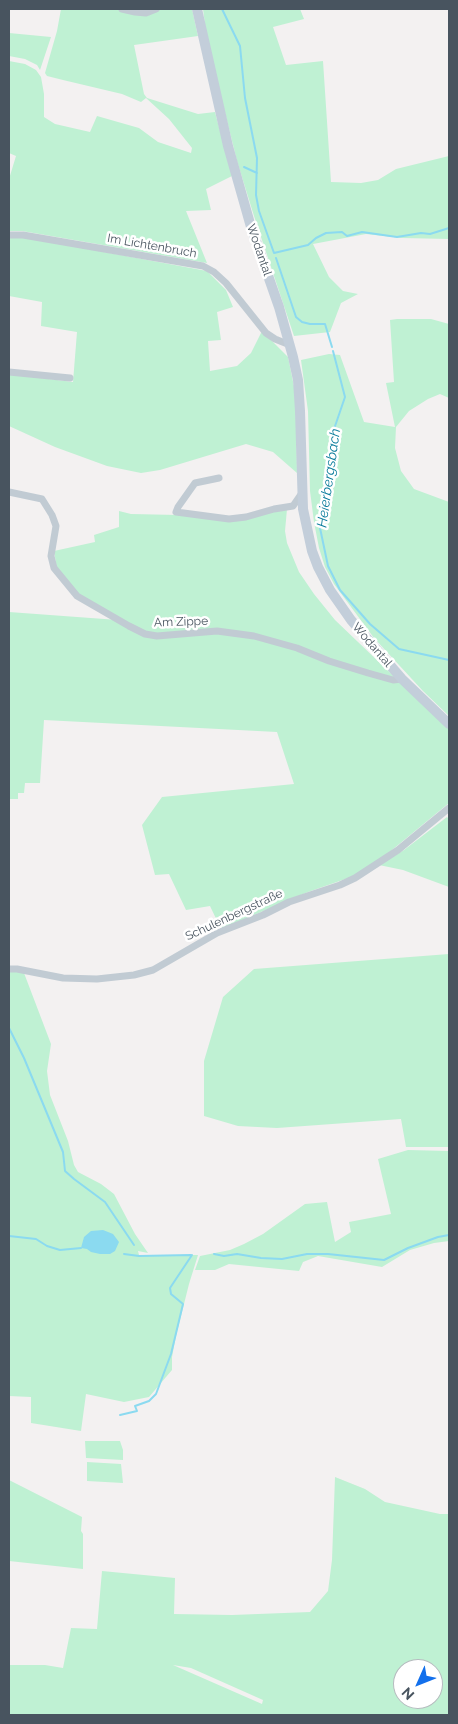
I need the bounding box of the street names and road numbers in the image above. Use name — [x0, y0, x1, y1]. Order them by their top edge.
street label: Wodantal — [243, 222, 275, 278]
street label: Im Lichtenbruch — [106, 231, 198, 261]
street label: Am Zippe — [154, 614, 208, 630]
street label: Wodantal — [349, 620, 395, 670]
street label: Schulenbergstraße — [183, 886, 285, 944]

